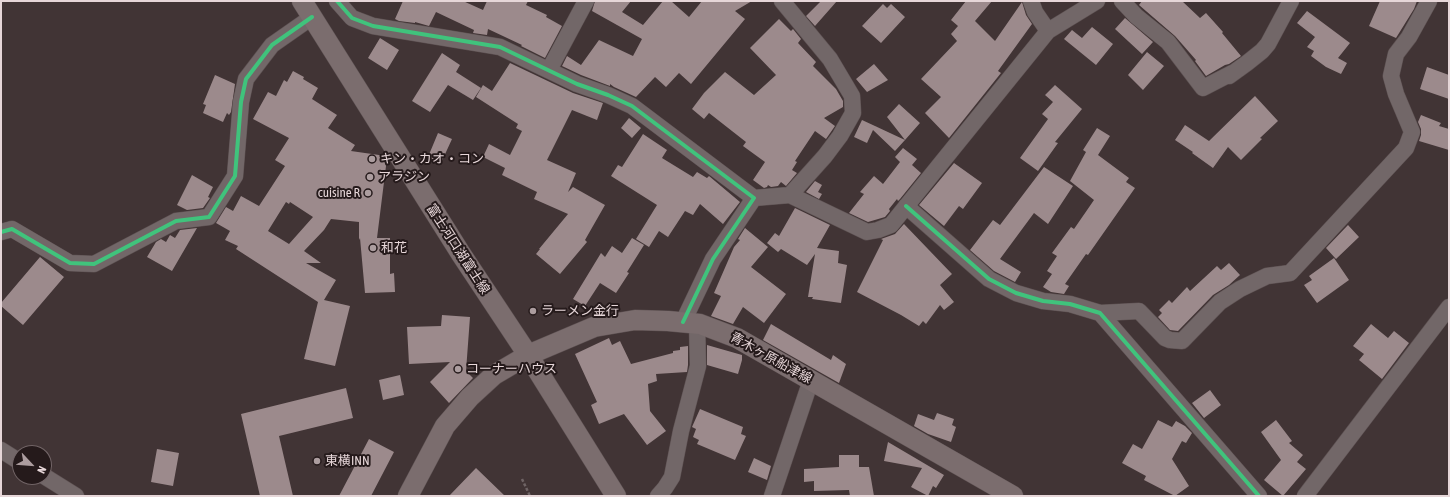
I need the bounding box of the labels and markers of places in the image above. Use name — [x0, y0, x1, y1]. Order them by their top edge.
place label: キン・カオ・コン — [380, 151, 484, 167]
marker: キン・カオ・コン — [367, 154, 377, 164]
place label: アラジン — [378, 169, 430, 185]
marker: アラジン — [365, 172, 375, 182]
place label: cuisine R — [318, 185, 360, 201]
marker: cuisine R — [363, 188, 373, 198]
place label: 和花 — [381, 240, 407, 256]
marker: 和花 — [368, 243, 378, 253]
place label: ラーメン金行 — [541, 303, 619, 319]
marker: ラーメン金行 — [528, 306, 538, 316]
place label: コーナーハウス — [466, 361, 557, 377]
marker: コーナーハウス — [453, 364, 463, 374]
place label: 東横INN — [325, 453, 370, 469]
marker: 東横INN — [312, 456, 322, 466]

